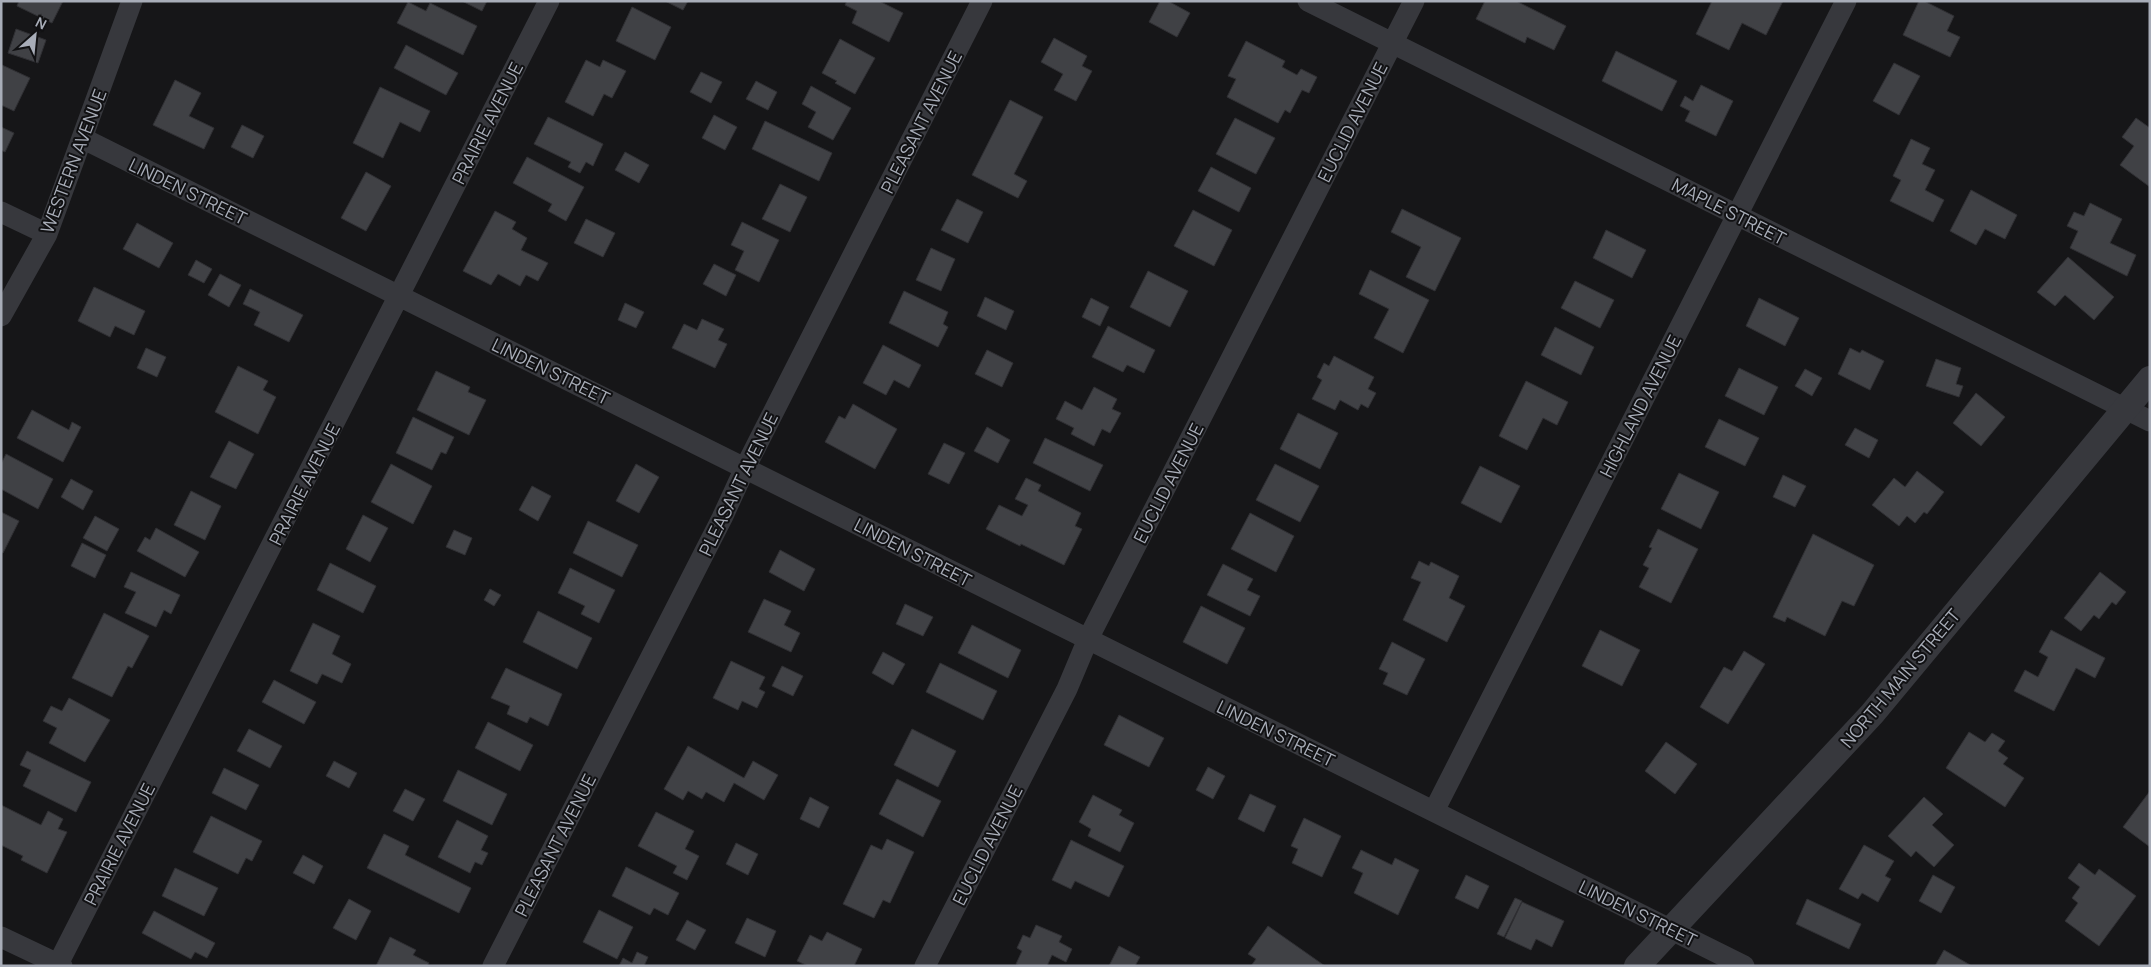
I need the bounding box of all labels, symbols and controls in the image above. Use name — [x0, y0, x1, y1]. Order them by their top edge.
north arrow — [10, 10, 60, 60]
text: N — [32, 12, 50, 34]
street label: PLEASANT AVENUE — [875, 47, 967, 197]
street label: PRAIRIE AVENUE — [446, 58, 528, 188]
street label: EUCLID AVENUE — [1311, 58, 1393, 186]
street label: WESTERN AVENUE — [34, 86, 112, 236]
street label: LINDEN STREET — [125, 152, 251, 230]
street label: MAPLE STREET — [1668, 172, 1790, 250]
street label: HIGHLAND AVENUE — [1594, 331, 1686, 481]
street label: LINDEN STREET — [488, 332, 614, 410]
street label: PLEASANT AVENUE — [693, 408, 783, 560]
street label: PRAIRIE AVENUE — [263, 419, 345, 549]
street label: EUCLID AVENUE — [1127, 419, 1209, 547]
street label: LINDEN STREET — [850, 512, 976, 592]
street label: NORTH MAIN STREET — [1835, 603, 1965, 753]
street label: LINDEN STREET — [1213, 694, 1339, 772]
street label: PLEASANT AVENUE — [509, 770, 601, 920]
street label: PRAIRIE AVENUE — [78, 779, 160, 909]
street label: EUCLID AVENUE — [946, 781, 1028, 909]
street label: LINDEN STREET — [1575, 874, 1701, 952]

